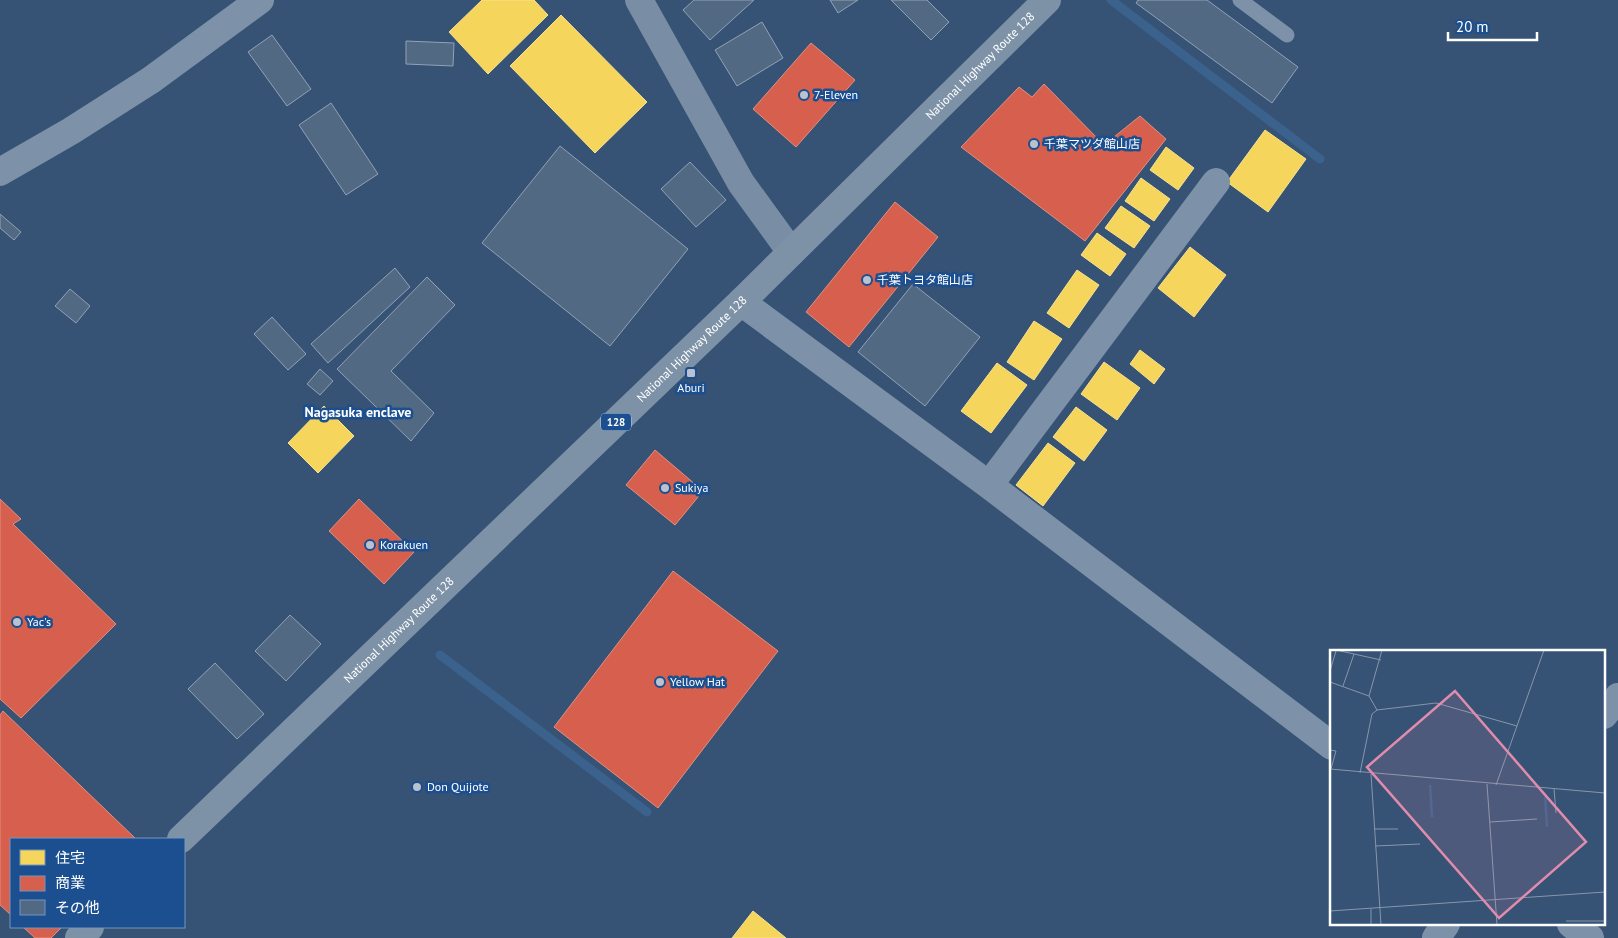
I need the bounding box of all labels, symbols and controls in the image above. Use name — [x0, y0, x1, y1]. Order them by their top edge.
street label: National Highway Route 128 — [922, 9, 1037, 122]
scale bar — [1448, 10, 1537, 42]
text: 20 m — [1456, 17, 1489, 36]
place label: 7-Eleven — [814, 87, 858, 102]
marker: 7-Eleven — [798, 89, 810, 101]
place label: 千葉マツダ館山店 — [1044, 136, 1140, 151]
marker: 千葉マツダ館山店 — [1028, 138, 1040, 150]
place label: 千葉トヨタ館山店 — [877, 272, 973, 287]
marker: 千葉トヨタ館山店 — [861, 274, 873, 286]
street label: National Highway Route 128 — [633, 292, 750, 405]
marker: Aburi — [685, 367, 697, 379]
place label: Aburi — [677, 380, 705, 395]
district label: Nagasuka enclave — [305, 403, 411, 421]
road number: 128 — [601, 414, 631, 431]
place label: Sukiya — [675, 480, 708, 495]
marker: Sukiya — [659, 482, 671, 494]
place label: Korakuen — [380, 537, 428, 552]
marker: Korakuen — [364, 539, 376, 551]
street label: National Highway Route 128 — [340, 573, 457, 686]
place label: Yac's — [27, 614, 51, 629]
marker: Yac's — [11, 616, 23, 628]
inset map — [1330, 650, 1606, 926]
place label: Yellow Hat — [670, 674, 725, 689]
marker: Yellow Hat — [654, 676, 666, 688]
place label: Don Quijote — [427, 779, 489, 794]
marker: Don Quijote — [411, 781, 423, 793]
legend — [10, 838, 185, 928]
text: 住宅 — [55, 848, 85, 867]
text: 商業 — [55, 873, 85, 892]
text: その他 — [55, 898, 100, 917]

